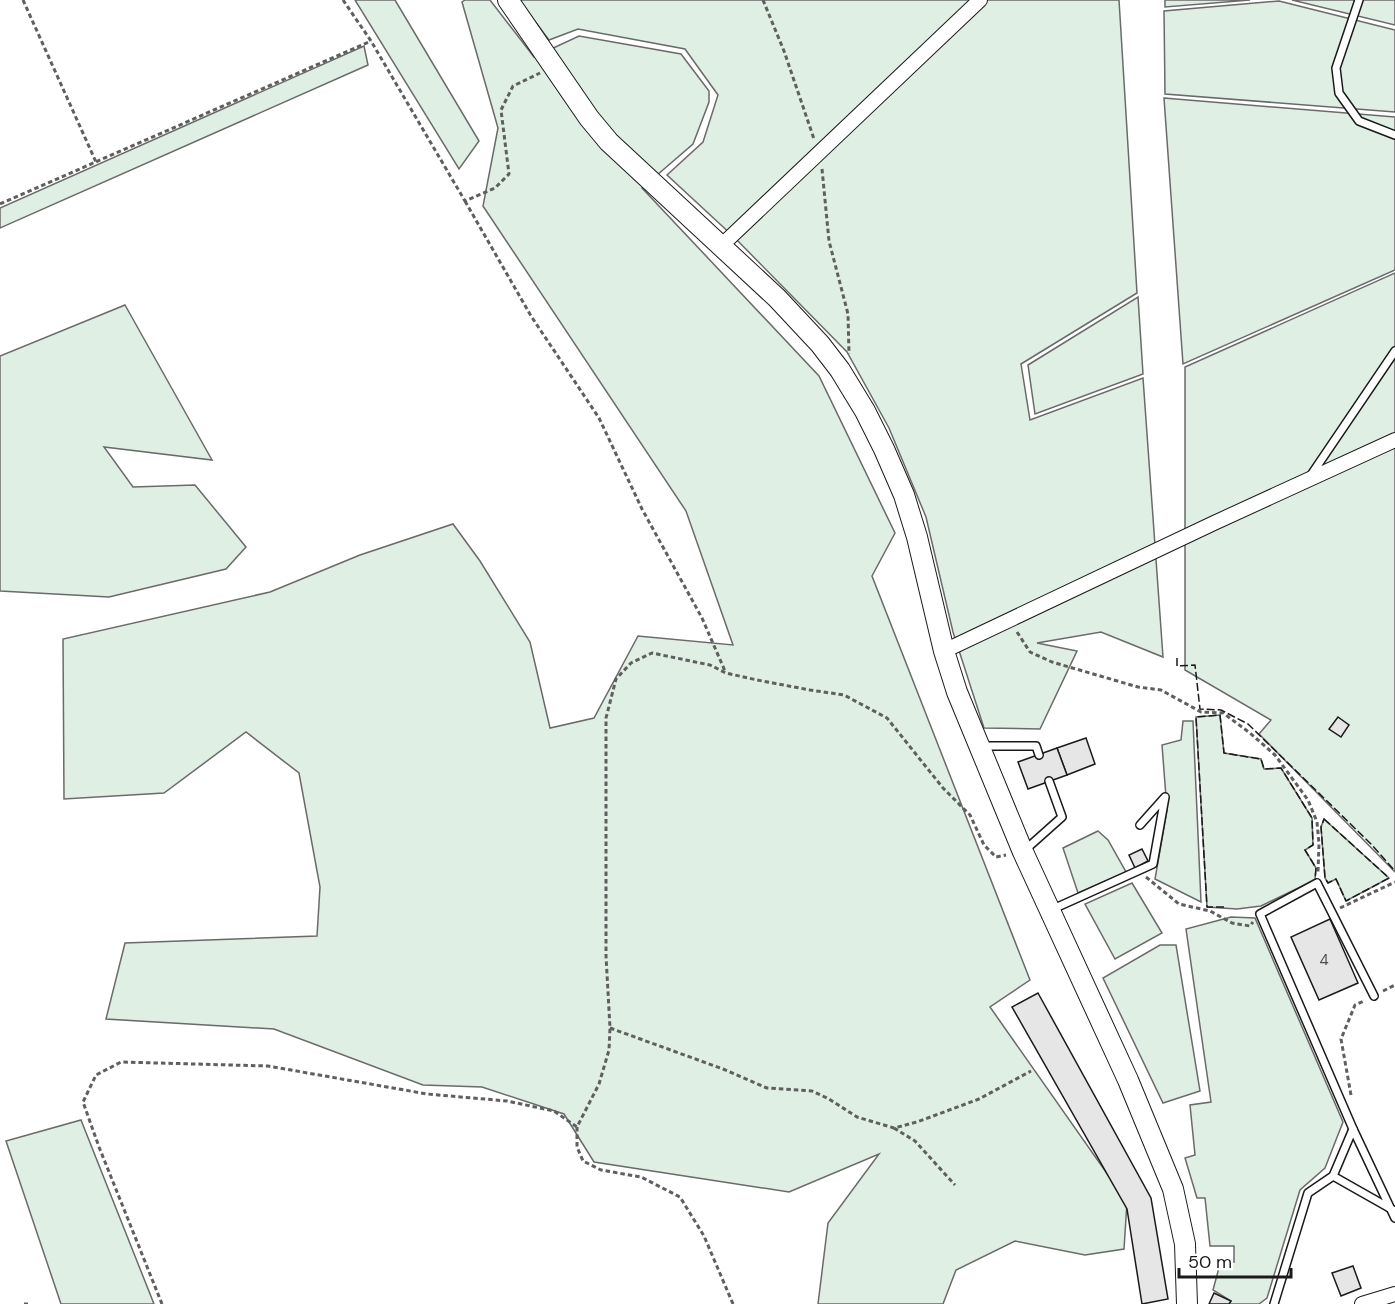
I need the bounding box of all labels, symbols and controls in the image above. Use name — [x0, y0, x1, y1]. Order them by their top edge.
house number: 4 — [1319, 950, 1329, 970]
scale bar — [1179, 1241, 1292, 1279]
text: 50 m — [1188, 1250, 1232, 1274]

